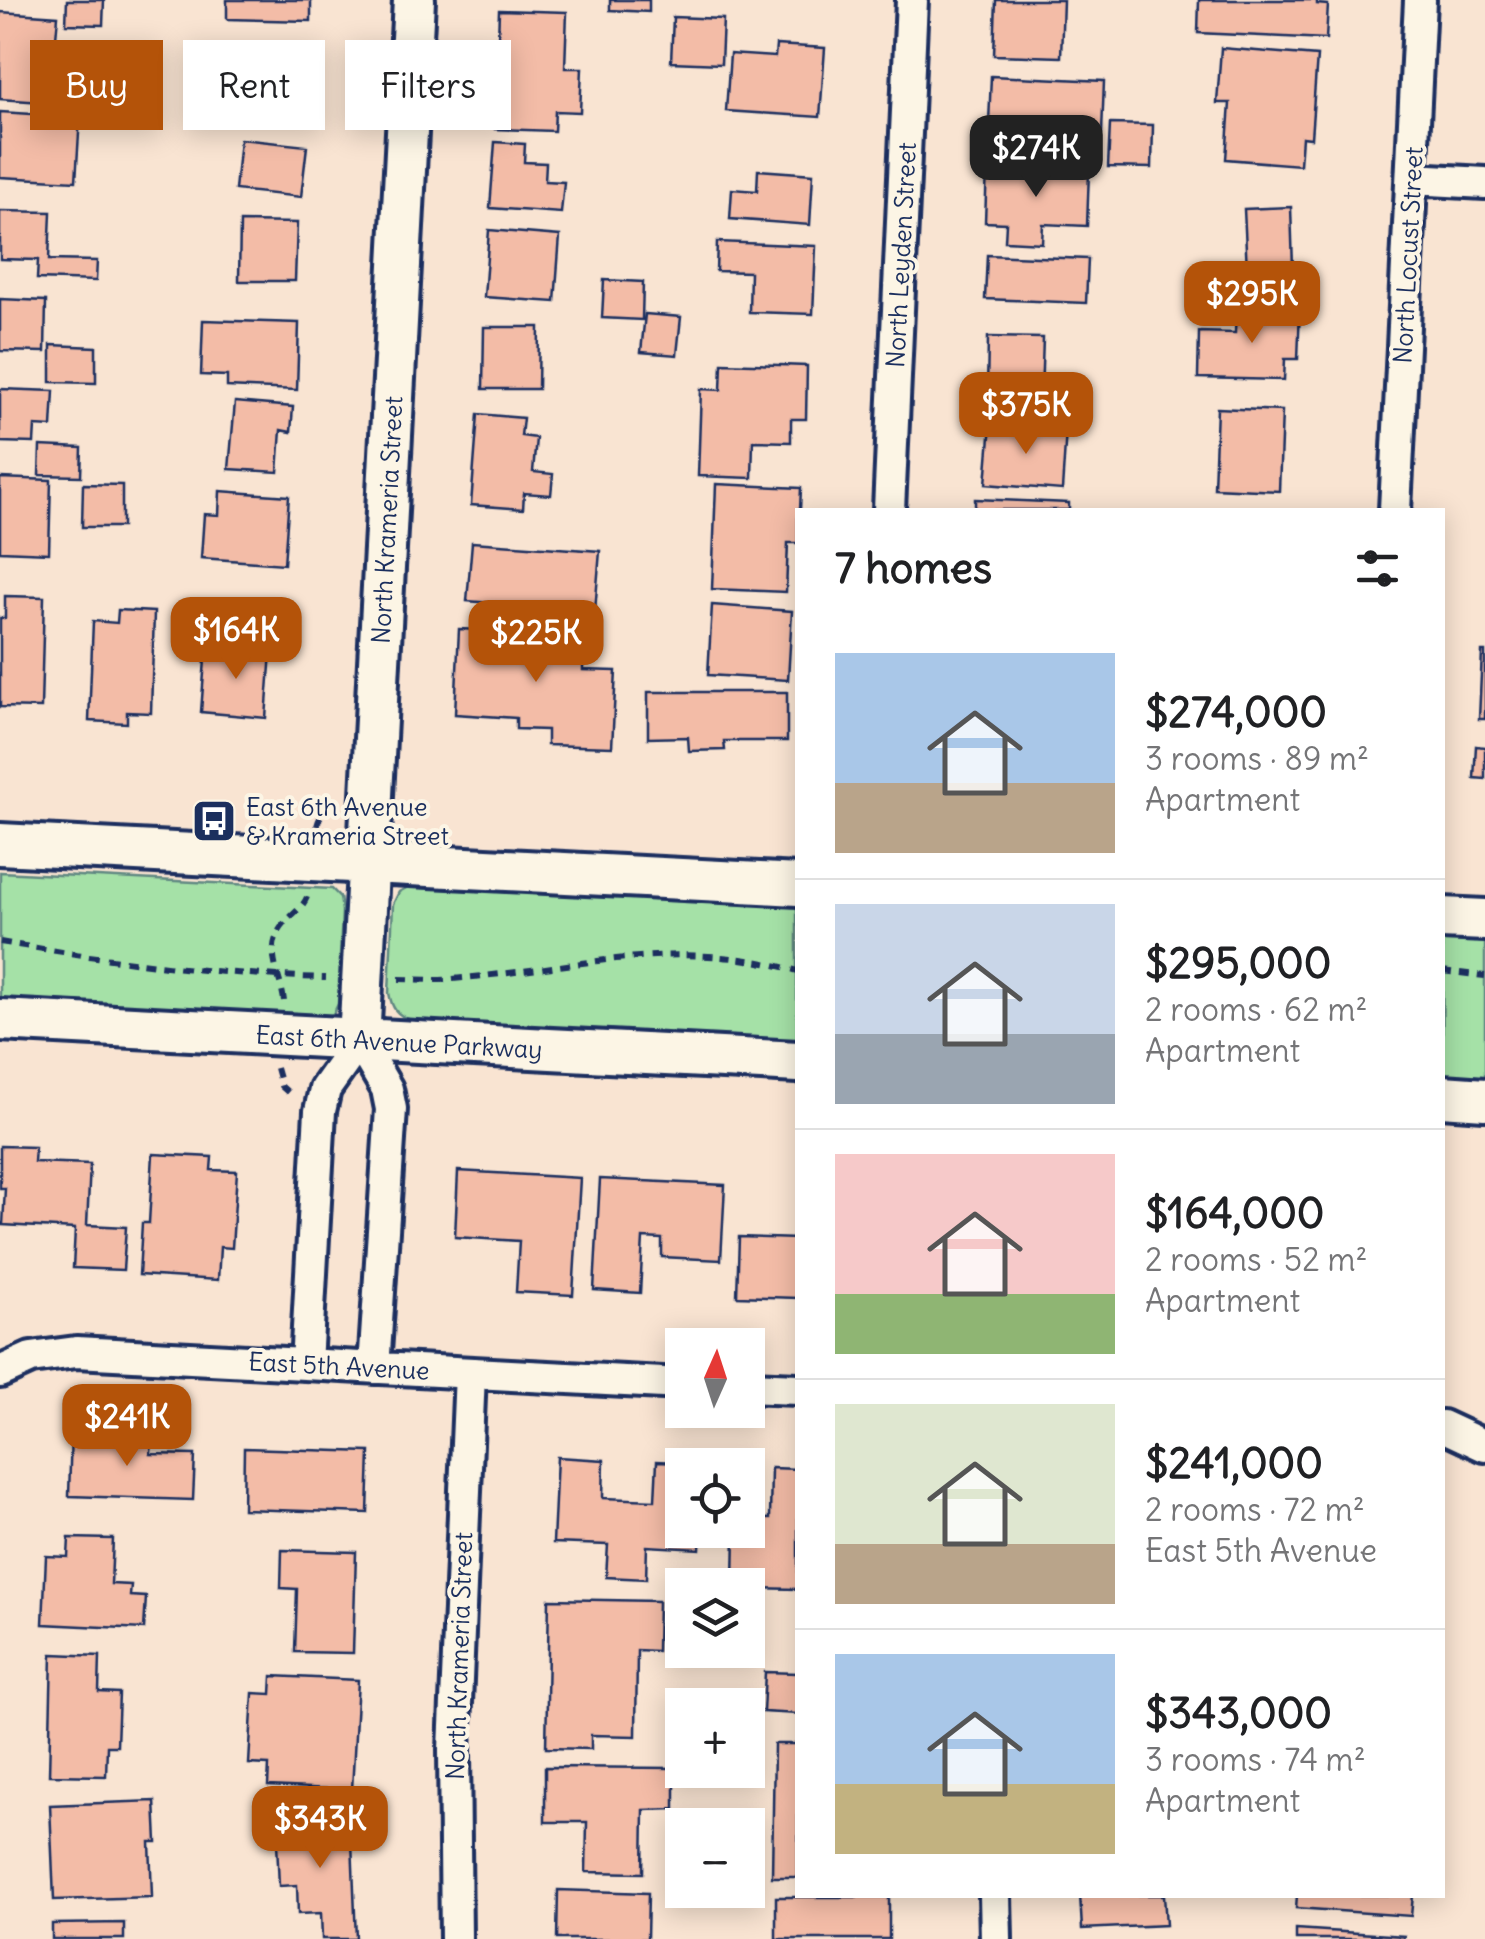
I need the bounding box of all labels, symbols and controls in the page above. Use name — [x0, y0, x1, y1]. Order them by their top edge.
chip: Buy — [30, 40, 163, 130]
chip: Rent — [183, 40, 325, 130]
chip: Filters — [345, 40, 511, 130]
pin: $274K — [966, 115, 1106, 200]
text: $274K — [992, 127, 1080, 168]
street label: North Leyden Street — [879, 141, 923, 369]
street label: North Locust Street — [1386, 146, 1430, 364]
pin: $295K — [1182, 261, 1322, 346]
text: $295K — [1206, 273, 1298, 314]
pin: $375K — [956, 372, 1096, 457]
text: $375K — [981, 384, 1071, 425]
street label: North Krameria Street — [365, 395, 409, 645]
icon: filters — [1350, 541, 1405, 596]
text: 7 homes — [835, 542, 992, 594]
pin: $164K — [166, 597, 306, 682]
pin: $225K — [466, 600, 606, 685]
text: $164K — [193, 609, 279, 650]
text: $225K — [491, 612, 581, 653]
text: $274,000 — [1145, 686, 1327, 738]
icon: home — [915, 693, 1035, 813]
text: 3 rooms · 89 m² — [1145, 738, 1369, 779]
text: Apartment — [1145, 779, 1300, 820]
place label: East 6th Avenue & Krameria Street — [246, 791, 449, 852]
bus stop icon: East 6th Avenue & Krameria Street — [191, 798, 237, 844]
text: $295,000 — [1145, 937, 1331, 989]
icon: home — [915, 944, 1035, 1064]
text: 2 rooms · 62 m² — [1145, 989, 1368, 1030]
street label: East 6th Avenue Parkway — [255, 1019, 543, 1065]
text: Apartment — [1145, 1030, 1300, 1071]
text: $164,000 — [1145, 1187, 1324, 1239]
icon: home — [915, 1194, 1035, 1314]
text: 2 rooms · 52 m² — [1145, 1239, 1367, 1280]
text: Apartment — [1145, 1280, 1300, 1321]
north arrow — [665, 1328, 765, 1428]
map controls — [665, 1328, 765, 1908]
street label: East 5th Avenue — [248, 1345, 430, 1387]
pin: $241K — [57, 1384, 197, 1469]
text: $241K — [84, 1396, 170, 1437]
text: $241,000 — [1145, 1437, 1323, 1489]
icon: home — [915, 1444, 1035, 1564]
button: locate — [665, 1448, 765, 1548]
text: 2 rooms · 72 m² — [1145, 1489, 1365, 1530]
text: East 5th Avenue — [1145, 1530, 1377, 1571]
street label: North Krameria Street — [439, 1532, 479, 1780]
button: layers — [665, 1568, 765, 1668]
text: $343,000 — [1145, 1687, 1332, 1739]
button: + — [665, 1688, 765, 1788]
icon: home — [915, 1694, 1035, 1814]
text: 3 rooms · 74 m² — [1145, 1739, 1366, 1780]
text: Apartment — [1145, 1780, 1300, 1821]
pin: $343K — [250, 1786, 390, 1871]
text: $343K — [274, 1798, 366, 1839]
button: − — [665, 1808, 765, 1908]

